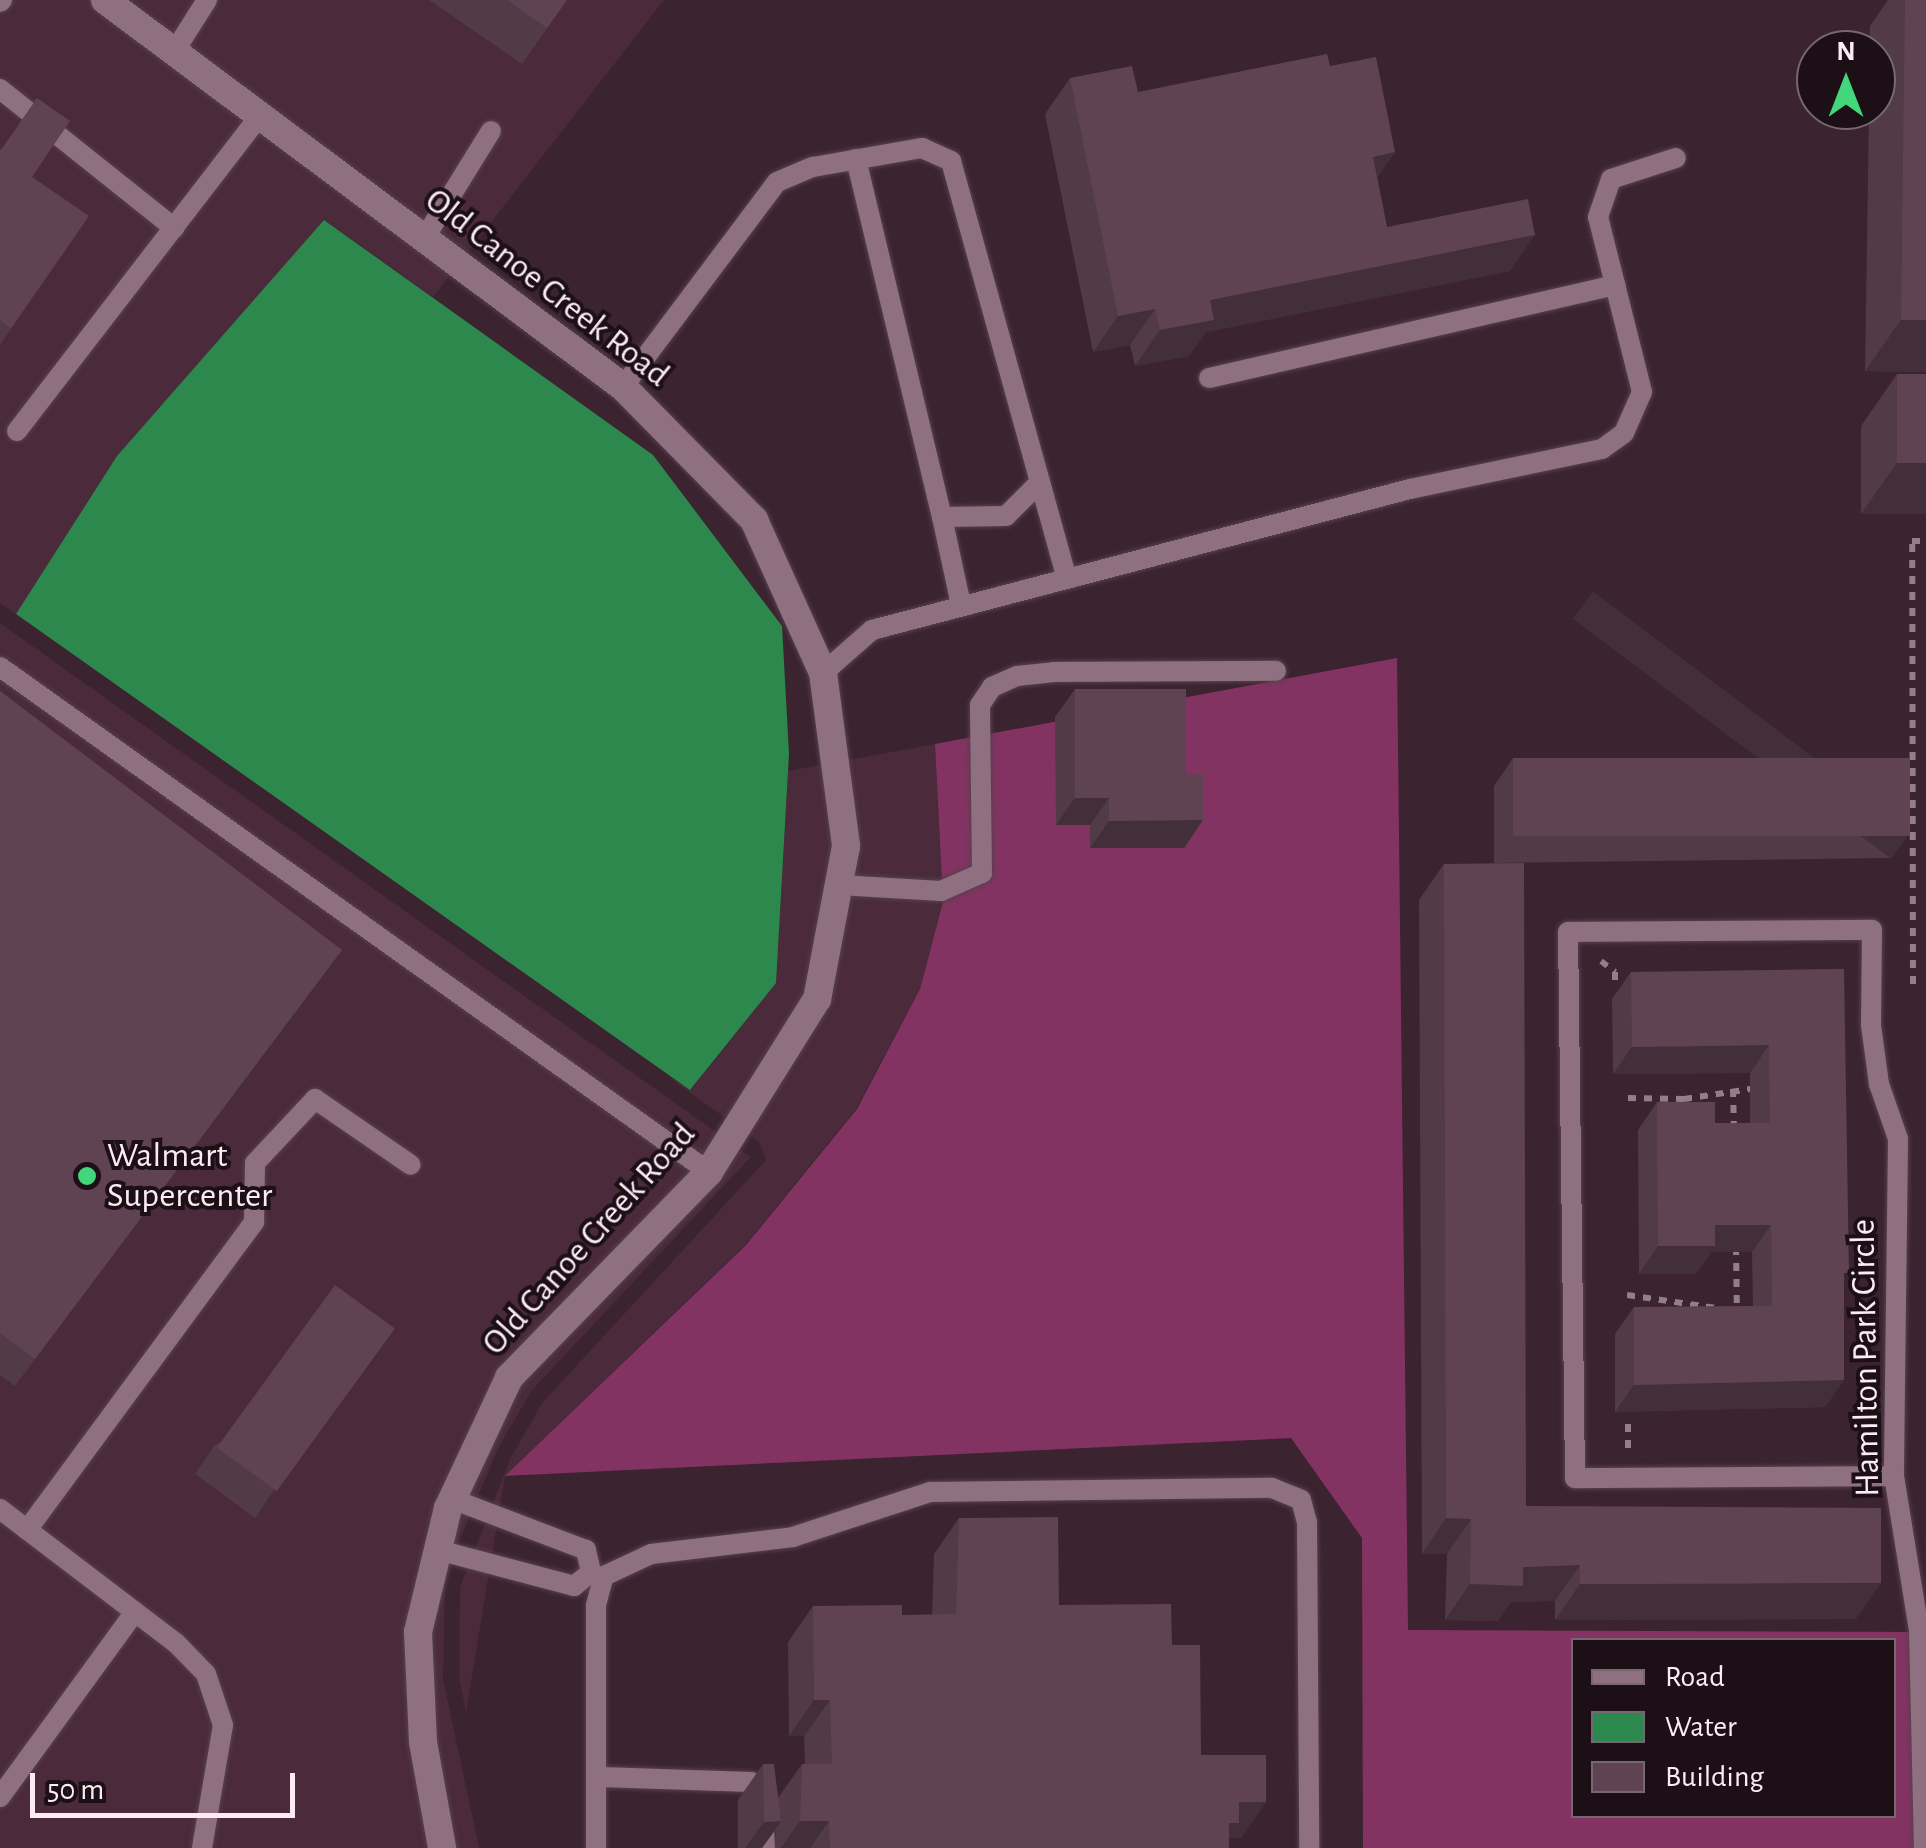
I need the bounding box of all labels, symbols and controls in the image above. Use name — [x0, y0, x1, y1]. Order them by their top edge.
north arrow — [1796, 30, 1896, 130]
text: N — [1836, 38, 1856, 66]
street label: Old Canoe Creek Road — [417, 180, 677, 396]
street label: Old Canoe Creek Road — [474, 1114, 704, 1364]
place label: Walmart Supercenter — [107, 1135, 272, 1217]
marker: Walmart Supercenter — [76, 1165, 98, 1187]
street label: Hamilton Park Circle — [1843, 1219, 1889, 1497]
legend — [1571, 1638, 1896, 1818]
text: Road — [1665, 1662, 1725, 1692]
text: Water — [1665, 1712, 1737, 1742]
scale bar — [35, 1753, 300, 1815]
text: Building — [1665, 1762, 1764, 1792]
text: 50 m — [47, 1775, 104, 1805]

